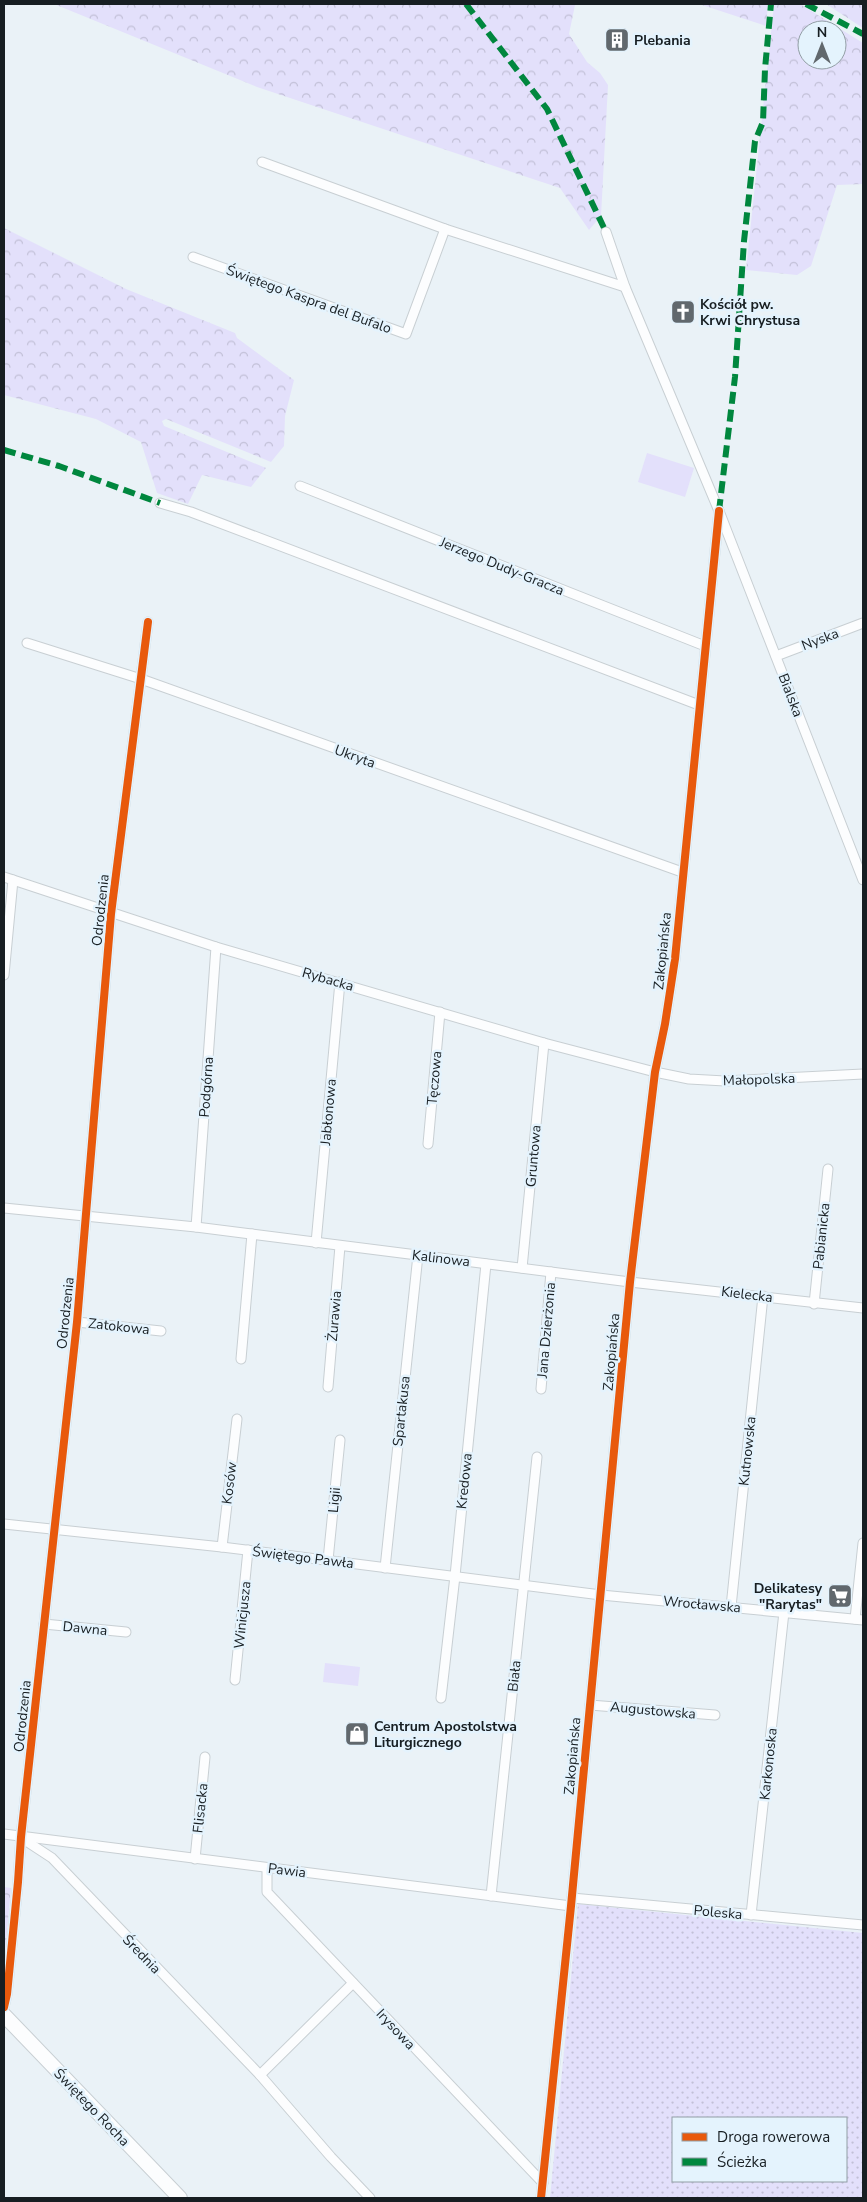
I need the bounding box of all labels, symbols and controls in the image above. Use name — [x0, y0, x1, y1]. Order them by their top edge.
north arrow — [797, 20, 847, 70]
text: N — [817, 23, 827, 42]
building icon: Plebania — [604, 27, 630, 53]
place label: Plebania — [634, 31, 691, 50]
street label: Świętego Kaspra del Bufalo — [224, 261, 394, 338]
place label: Kościół pw. Krwi Chrystusa — [700, 295, 800, 330]
church icon: Kościół pw. Krwi Chrystusa — [670, 299, 696, 325]
street label: Jerzego Dudy-Gracza — [436, 532, 567, 600]
street label: Nyska — [799, 624, 842, 655]
street label: Bialska — [774, 671, 808, 720]
street label: Ukryta — [332, 740, 378, 773]
street label: Odrodzenia — [87, 873, 114, 947]
street label: Zakopiańska — [649, 911, 676, 991]
street label: Rybacka — [300, 963, 356, 996]
street label: Tęczowa — [423, 1050, 446, 1106]
street label: Podgórna — [195, 1056, 218, 1118]
street label: Małopolska — [723, 1069, 796, 1090]
street label: Jabłonowa — [316, 1078, 341, 1147]
street label: Gruntowa — [521, 1124, 546, 1188]
street label: Pabianicka — [809, 1202, 834, 1270]
street label: Kalinowa — [411, 1246, 471, 1271]
street label: Odrodzenia — [52, 1276, 79, 1350]
street label: Jana Dzierżonia — [533, 1281, 560, 1380]
street label: Kielecka — [720, 1282, 774, 1307]
street label: Żurawia — [323, 1290, 346, 1342]
street label: Zakopiańska — [599, 1312, 624, 1392]
street label: Zatokowa — [87, 1314, 151, 1339]
street label: Spartakusa — [388, 1375, 415, 1447]
street label: Kutnowska — [734, 1415, 761, 1487]
street label: Kredowa — [452, 1452, 477, 1510]
street label: Kosów — [217, 1461, 242, 1505]
street label: Ligii — [324, 1486, 345, 1514]
street label: Świętego Pawła — [251, 1542, 355, 1573]
place label: Delikatesy "Rarytas" — [754, 1579, 823, 1614]
street label: Winicjusza — [229, 1580, 255, 1650]
supermarket icon: Delikatesy "Rarytas" — [827, 1583, 853, 1609]
street label: Wrocławska — [662, 1592, 742, 1617]
street label: Dawna — [62, 1617, 108, 1640]
street label: Biała — [503, 1659, 526, 1693]
street label: Odrodzenia — [9, 1679, 36, 1753]
street label: Augustowska — [609, 1697, 697, 1724]
street label: Zakopiańska — [560, 1716, 585, 1796]
place label: Centrum Apostolstwa Liturgicznego — [374, 1717, 517, 1752]
shop icon: Centrum Apostolstwa Liturgicznego — [344, 1721, 370, 1747]
street label: Karkonoska — [755, 1727, 782, 1801]
street label: Flisacka — [188, 1782, 213, 1834]
street label: Pawia — [267, 1859, 307, 1882]
street label: Poleska — [693, 1901, 743, 1924]
street label: Średnia — [118, 1931, 165, 1978]
street label: Irysowa — [372, 2005, 419, 2054]
street label: Świętego Rocha — [49, 2064, 134, 2151]
legend — [672, 2117, 847, 2182]
text: Droga rowerowa — [717, 2127, 830, 2147]
text: Ścieżka — [717, 2151, 767, 2172]

